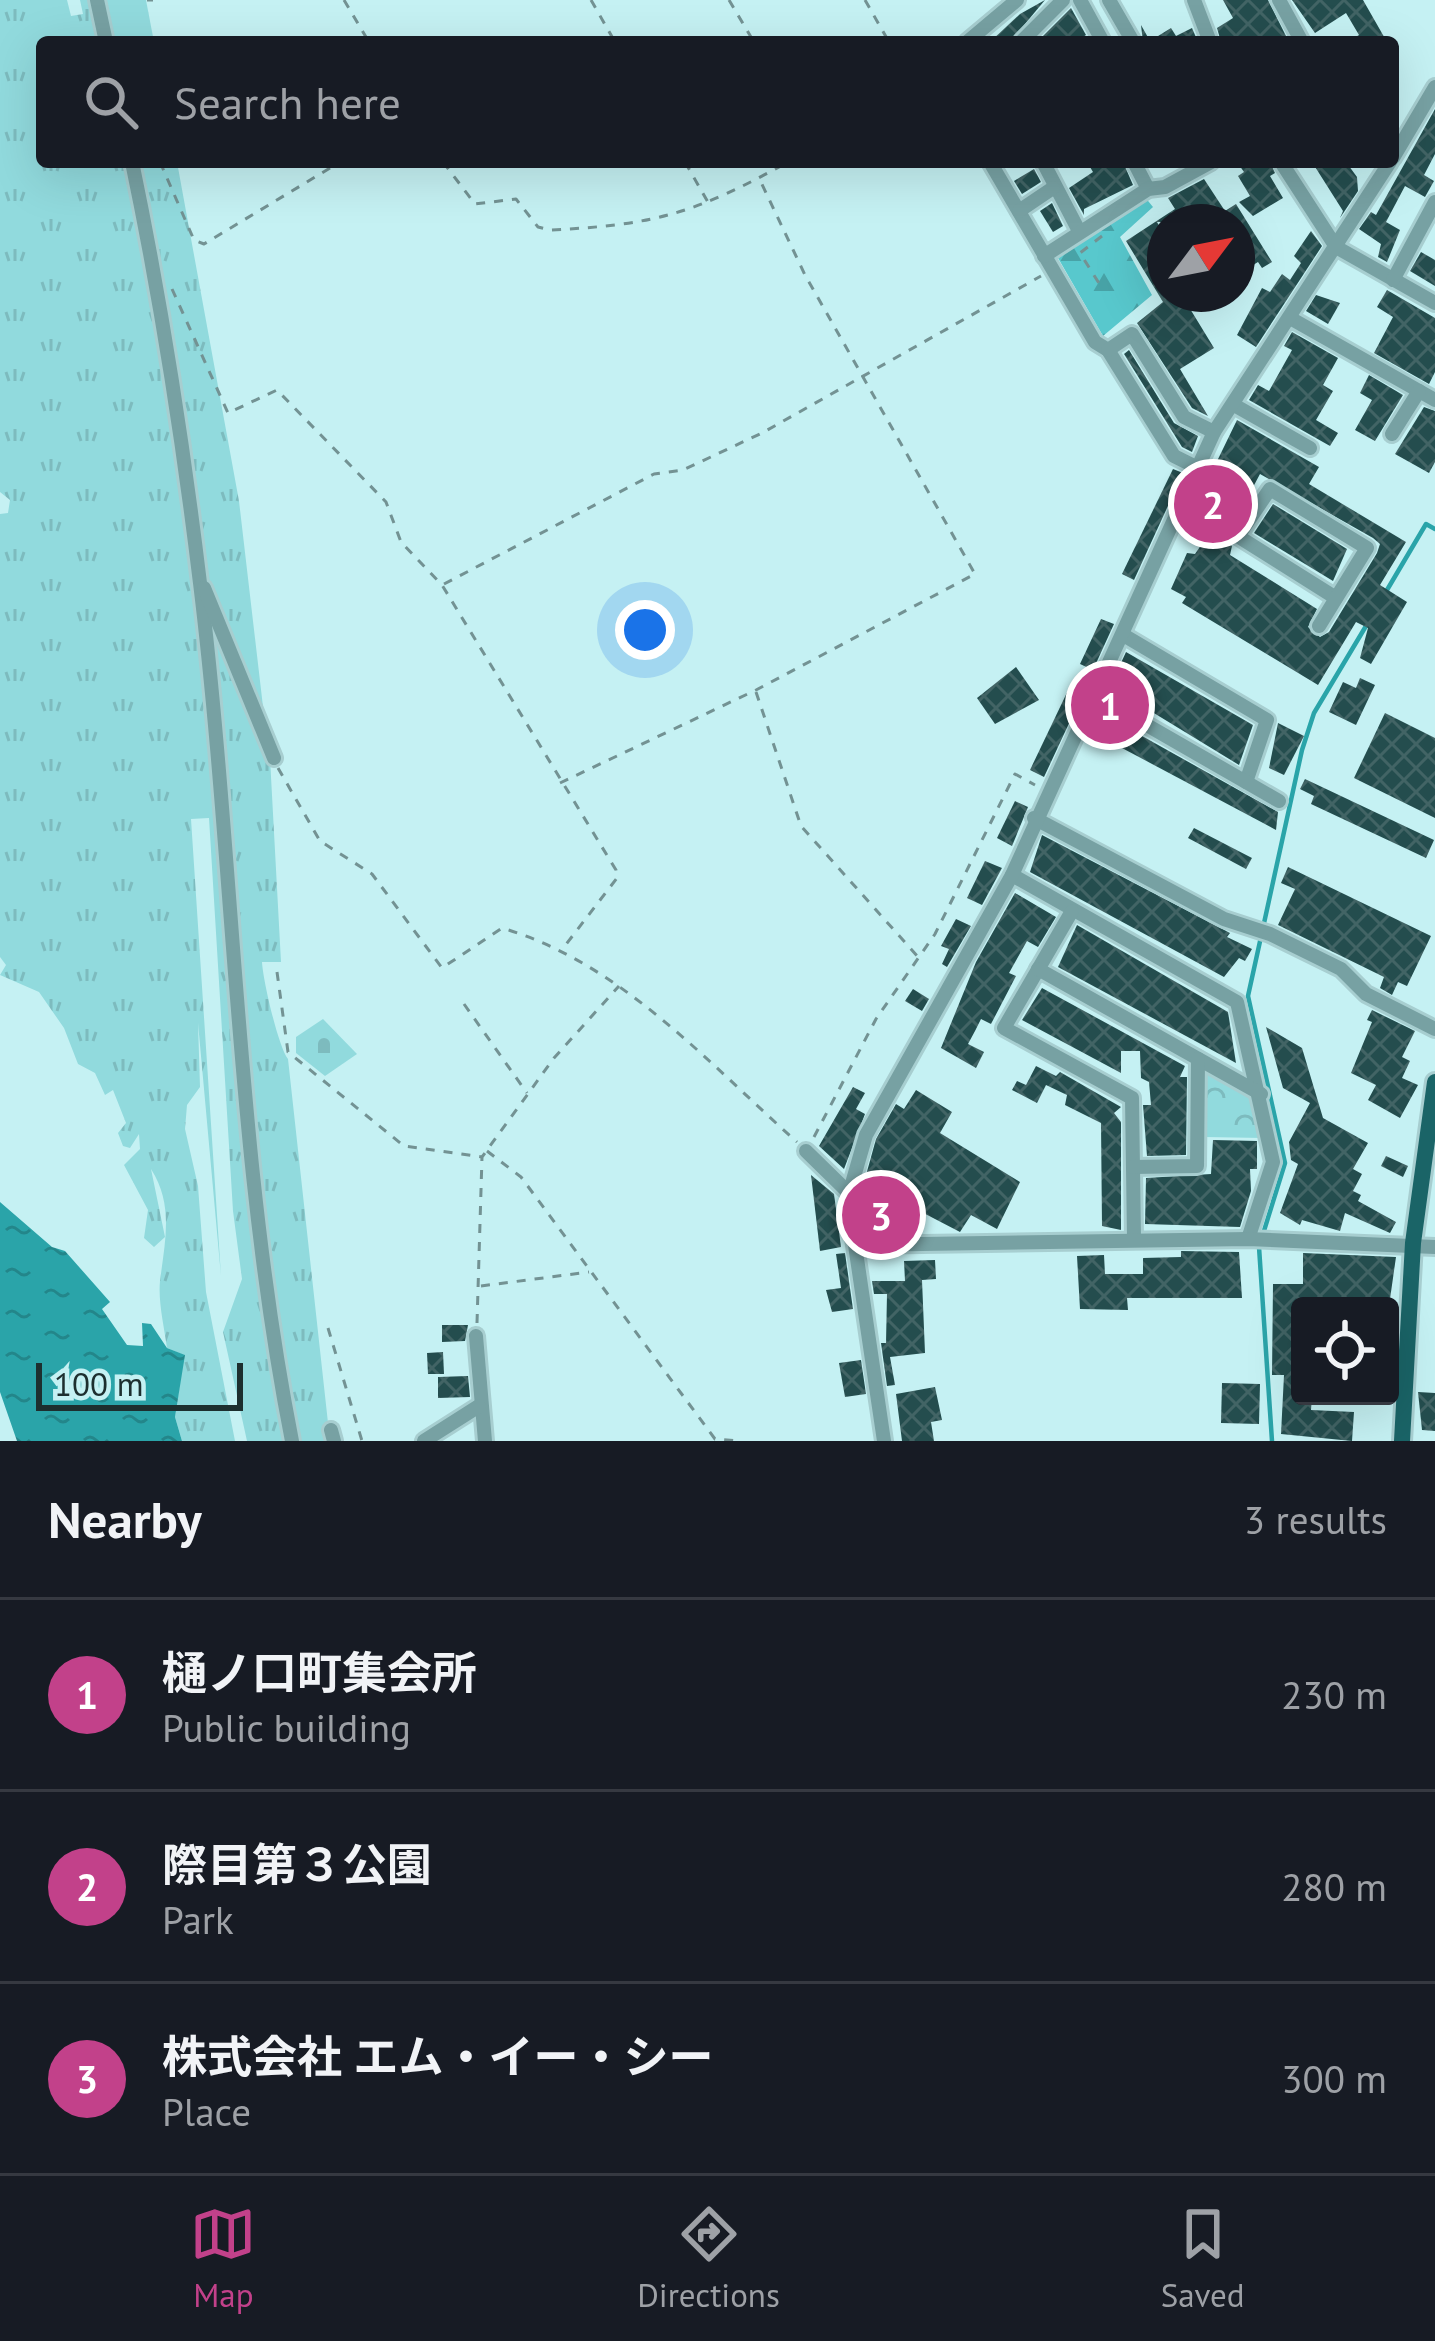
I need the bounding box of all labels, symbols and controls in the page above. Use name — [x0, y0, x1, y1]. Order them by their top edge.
search box — [36, 36, 1399, 168]
icon: search — [78, 69, 144, 135]
text: Search here — [174, 73, 401, 131]
north arrow — [1147, 204, 1255, 312]
pin: 2 — [1174, 459, 1252, 549]
your location — [615, 600, 675, 660]
pin: 1 — [1071, 660, 1149, 750]
pin: 3 — [842, 1170, 920, 1260]
map controls — [1291, 1297, 1399, 1405]
button: locate — [1291, 1297, 1399, 1405]
scale bar — [36, 1357, 243, 1410]
text: 100 m — [54, 1362, 144, 1405]
text: Nearby — [48, 1486, 202, 1552]
text: 3 results — [1244, 1494, 1387, 1545]
text: 樋ノ口町集会所 — [162, 1643, 477, 1701]
text: 1 — [76, 1669, 98, 1720]
text: 230 m — [1281, 1669, 1387, 1720]
text: Public building — [162, 1702, 411, 1753]
text: 際目第３公園 — [162, 1835, 432, 1893]
text: 2 — [76, 1861, 98, 1912]
text: 280 m — [1281, 1861, 1387, 1912]
text: Park — [162, 1894, 234, 1945]
text: 株式会社 エム・イー・シー — [162, 2027, 713, 2085]
text: 3 — [76, 2053, 98, 2104]
text: 300 m — [1281, 2053, 1387, 2104]
text: Place — [162, 2086, 251, 2137]
tab: Map — [190, 2201, 256, 2316]
tab: Directions — [637, 2201, 780, 2316]
tab: Saved — [1161, 2201, 1245, 2316]

